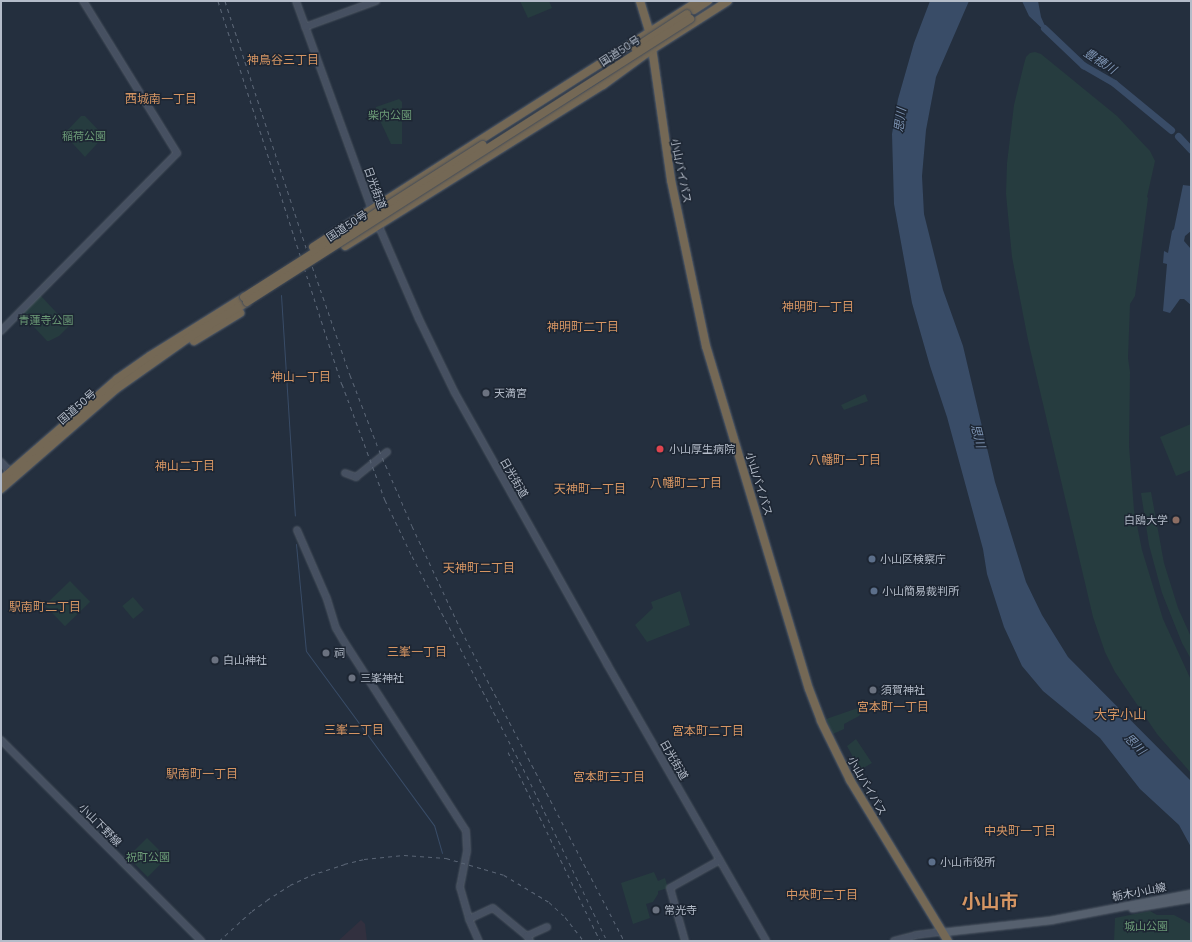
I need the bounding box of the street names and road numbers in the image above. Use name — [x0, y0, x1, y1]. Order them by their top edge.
street label: 国道50号 — [597, 33, 643, 69]
street label: 小山バイパス — [668, 137, 694, 205]
street label: 日光街道 — [361, 165, 389, 211]
street label: 国道50号 — [324, 208, 370, 244]
street label: 国道50号 — [55, 387, 99, 427]
street label: 小山バイパス — [743, 451, 775, 517]
street label: 日光街道 — [497, 456, 531, 500]
street label: 日光街道 — [657, 738, 691, 782]
street label: 小山バイパス — [845, 754, 889, 818]
street label: 小山下野線 — [76, 801, 124, 849]
street label: 栃木小山線 — [1111, 880, 1167, 904]

